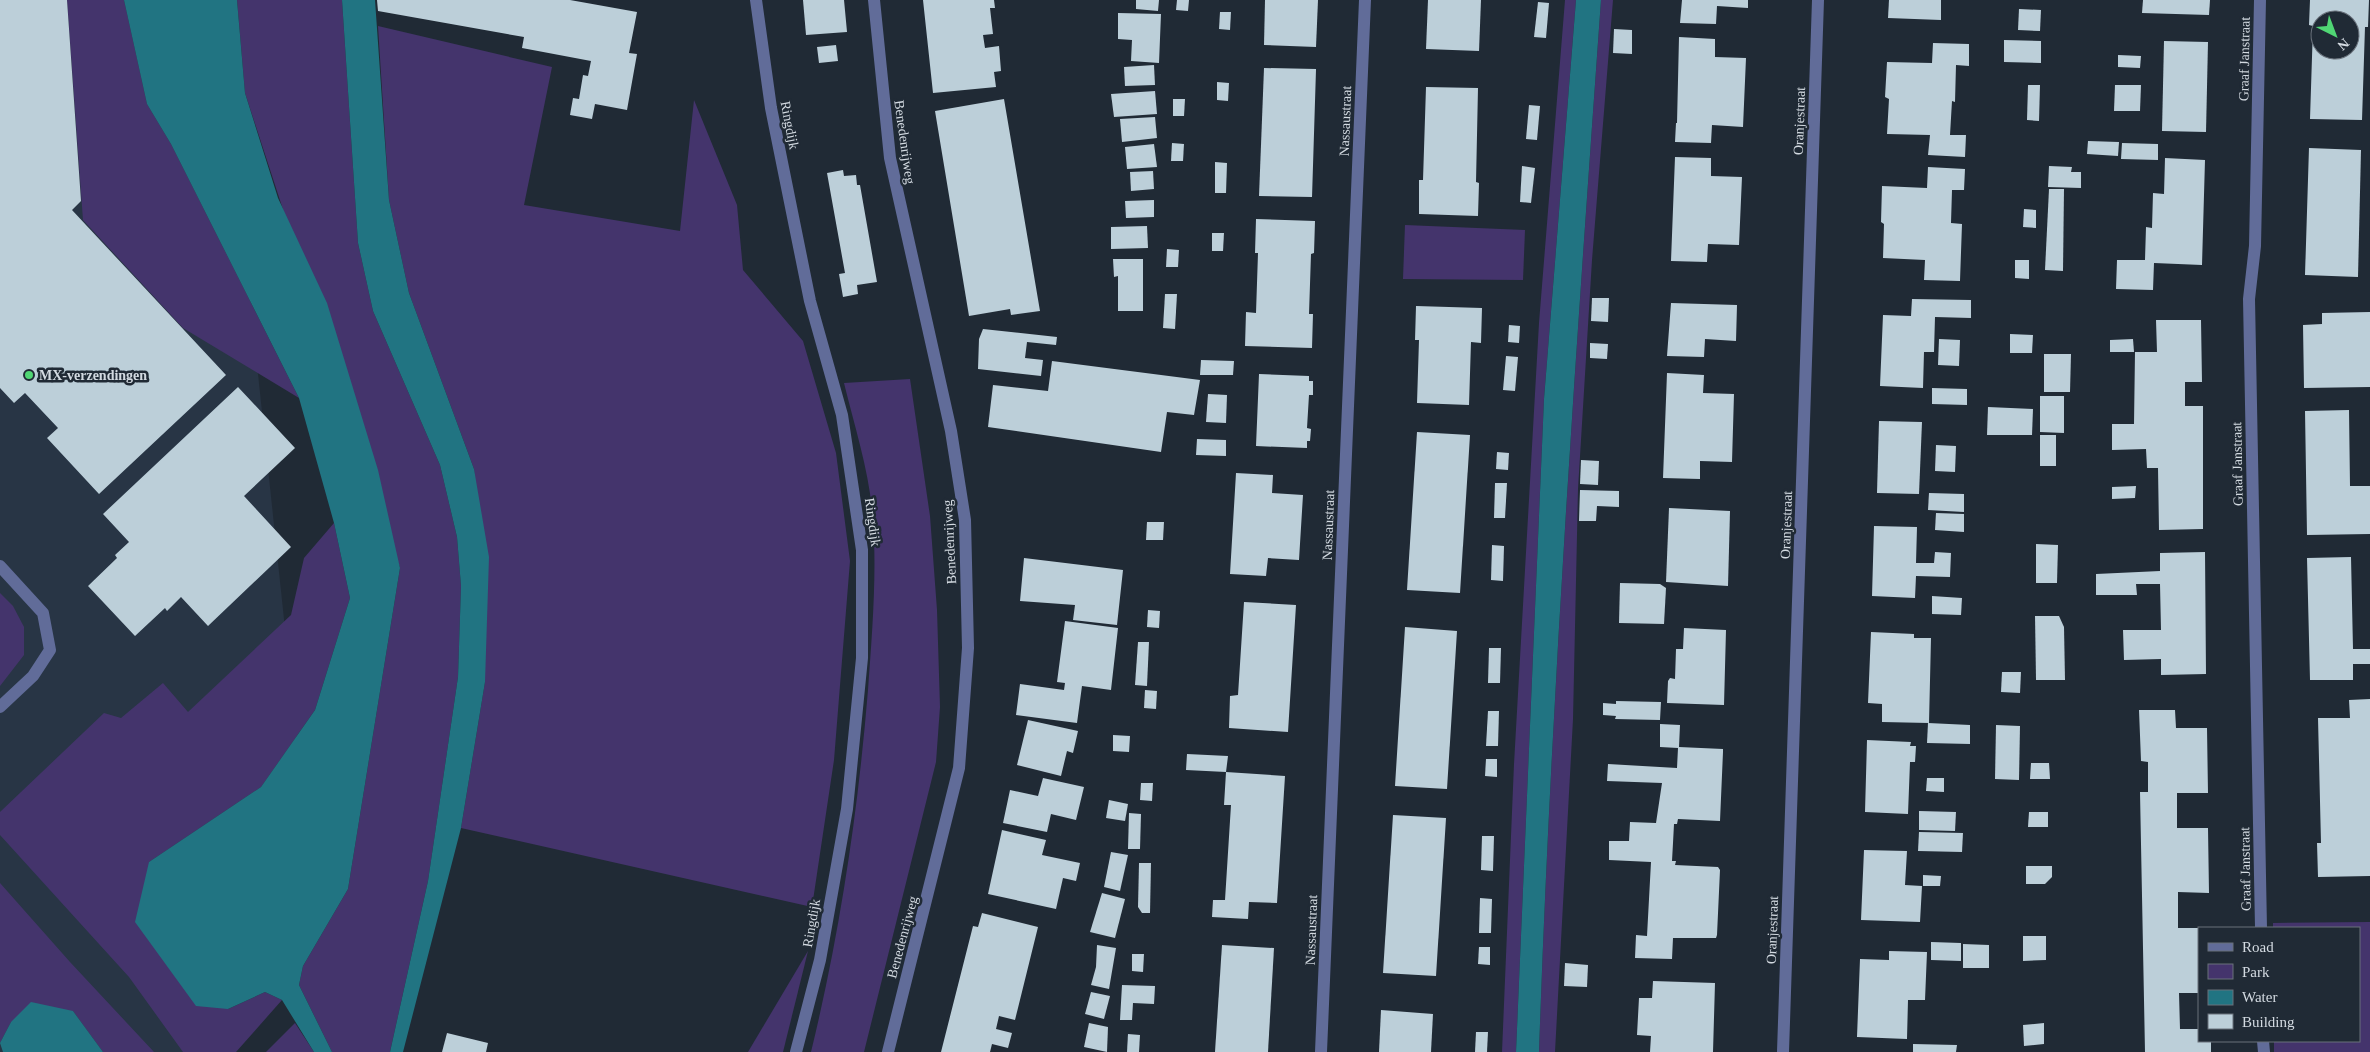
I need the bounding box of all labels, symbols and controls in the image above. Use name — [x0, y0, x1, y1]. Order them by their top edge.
north arrow — [2310, 10, 2360, 60]
street label: Graaf Janstraat — [2236, 17, 2253, 101]
text: N — [2335, 35, 2352, 53]
street label: Nassaustraat — [1337, 85, 1354, 157]
street label: Oranjestraat — [1791, 86, 1808, 155]
street label: Benedenrijweg — [891, 99, 918, 185]
street label: Ringdijk — [777, 100, 802, 151]
place label: MX-verzendingen — [39, 368, 147, 383]
marker: MX-verzendingen — [23, 369, 35, 381]
street label: Graaf Janstraat — [2229, 422, 2246, 506]
street label: Nassaustraat — [1320, 489, 1337, 561]
street label: Oranjestraat — [1778, 490, 1795, 559]
street label: Ringdijk — [862, 497, 883, 547]
street label: Benedenrijweg — [940, 499, 959, 585]
street label: Graaf Janstraat — [2237, 827, 2254, 911]
street label: Benedenrijweg — [884, 894, 921, 980]
street label: Nassaustraat — [1303, 894, 1320, 966]
street label: Oranjestraat — [1764, 895, 1781, 964]
street label: Ringdijk — [800, 898, 823, 949]
legend — [2198, 927, 2360, 1042]
text: Road — [2242, 939, 2274, 955]
text: Park — [2242, 964, 2270, 980]
text: Water — [2242, 989, 2277, 1005]
text: Building — [2242, 1014, 2295, 1030]

